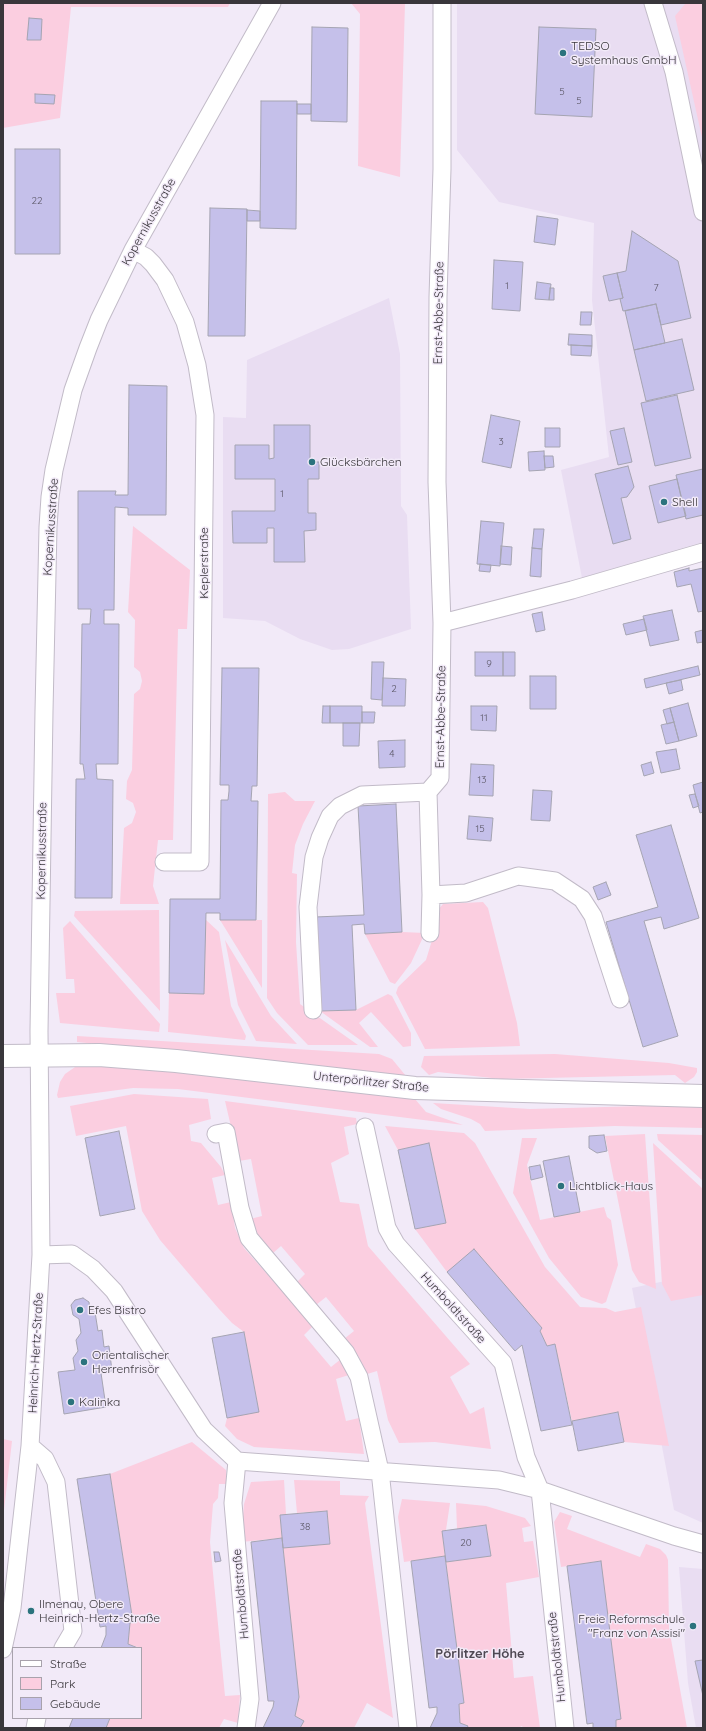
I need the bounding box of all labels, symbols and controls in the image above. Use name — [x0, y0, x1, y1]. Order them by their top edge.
place label: TEDSO Systemhaus GmbH — [571, 39, 677, 67]
marker: TEDSO Systemhaus GmbH — [558, 48, 568, 58]
house number: 5 — [559, 86, 565, 98]
house number: 5 — [576, 95, 582, 107]
street label: Kopernikusstraße — [119, 176, 179, 268]
house number: 22 — [31, 195, 43, 207]
street label: Ernst-Abbe-Straße — [431, 261, 447, 365]
house number: 1 — [505, 280, 509, 292]
house number: 7 — [653, 282, 659, 294]
house number: 3 — [498, 436, 504, 448]
place label: Glücksbärchen — [320, 455, 402, 469]
marker: Glücksbärchen — [307, 457, 317, 467]
street label: Kopernikusstraße — [40, 478, 62, 576]
house number: 1 — [280, 488, 284, 500]
place label: Shell — [672, 495, 698, 509]
marker: Shell — [659, 497, 669, 507]
street label: Keplerstraße — [197, 527, 211, 599]
house number: 9 — [486, 658, 492, 670]
street label: Ernst-Abbe-Straße — [433, 665, 449, 769]
house number: 2 — [391, 683, 397, 695]
house number: 11 — [480, 712, 488, 724]
house number: 4 — [389, 748, 395, 760]
house number: 13 — [478, 774, 486, 786]
street label: Kopernikusstraße — [34, 802, 50, 900]
house number: 15 — [475, 823, 485, 835]
street label: Unterpörlitzer Straße — [312, 1069, 430, 1095]
place label: Lichtblick-Haus — [569, 1179, 653, 1193]
marker: Lichtblick-Haus — [556, 1181, 566, 1191]
street label: Humboldtstraße — [417, 1269, 489, 1347]
street label: Heinrich-Hertz-Straße — [26, 1292, 46, 1414]
place label: Efes Bistro — [88, 1303, 146, 1317]
marker: Efes Bistro — [75, 1305, 85, 1315]
place label: Orientalischer Herrenfrisör — [92, 1348, 169, 1376]
marker: Orientalischer Herrenfrisör — [79, 1357, 89, 1367]
place label: Kalinka — [79, 1395, 120, 1409]
marker: Kalinka — [66, 1397, 76, 1407]
house number: 38 — [300, 1521, 310, 1533]
house number: 20 — [460, 1537, 472, 1549]
street label: Humboldtstraße — [230, 1548, 252, 1640]
place label: Ilmenau, Obere Heinrich-Hertz-Straße — [39, 1597, 160, 1625]
marker: Ilmenau, Obere Heinrich-Hertz-Straße — [26, 1606, 36, 1616]
street label: Humboldtstraße — [545, 1611, 569, 1703]
place label: Freie Reformschule "Franz von Assisi" — [578, 1612, 685, 1640]
marker: Freie Reformschule "Franz von Assisi" — [688, 1621, 698, 1631]
district label: Pörlitzer Höhe — [435, 1646, 525, 1662]
legend — [12, 1647, 142, 1719]
text: Straße — [50, 1656, 87, 1671]
text: Park — [50, 1676, 75, 1691]
text: Gebäude — [50, 1696, 100, 1711]

